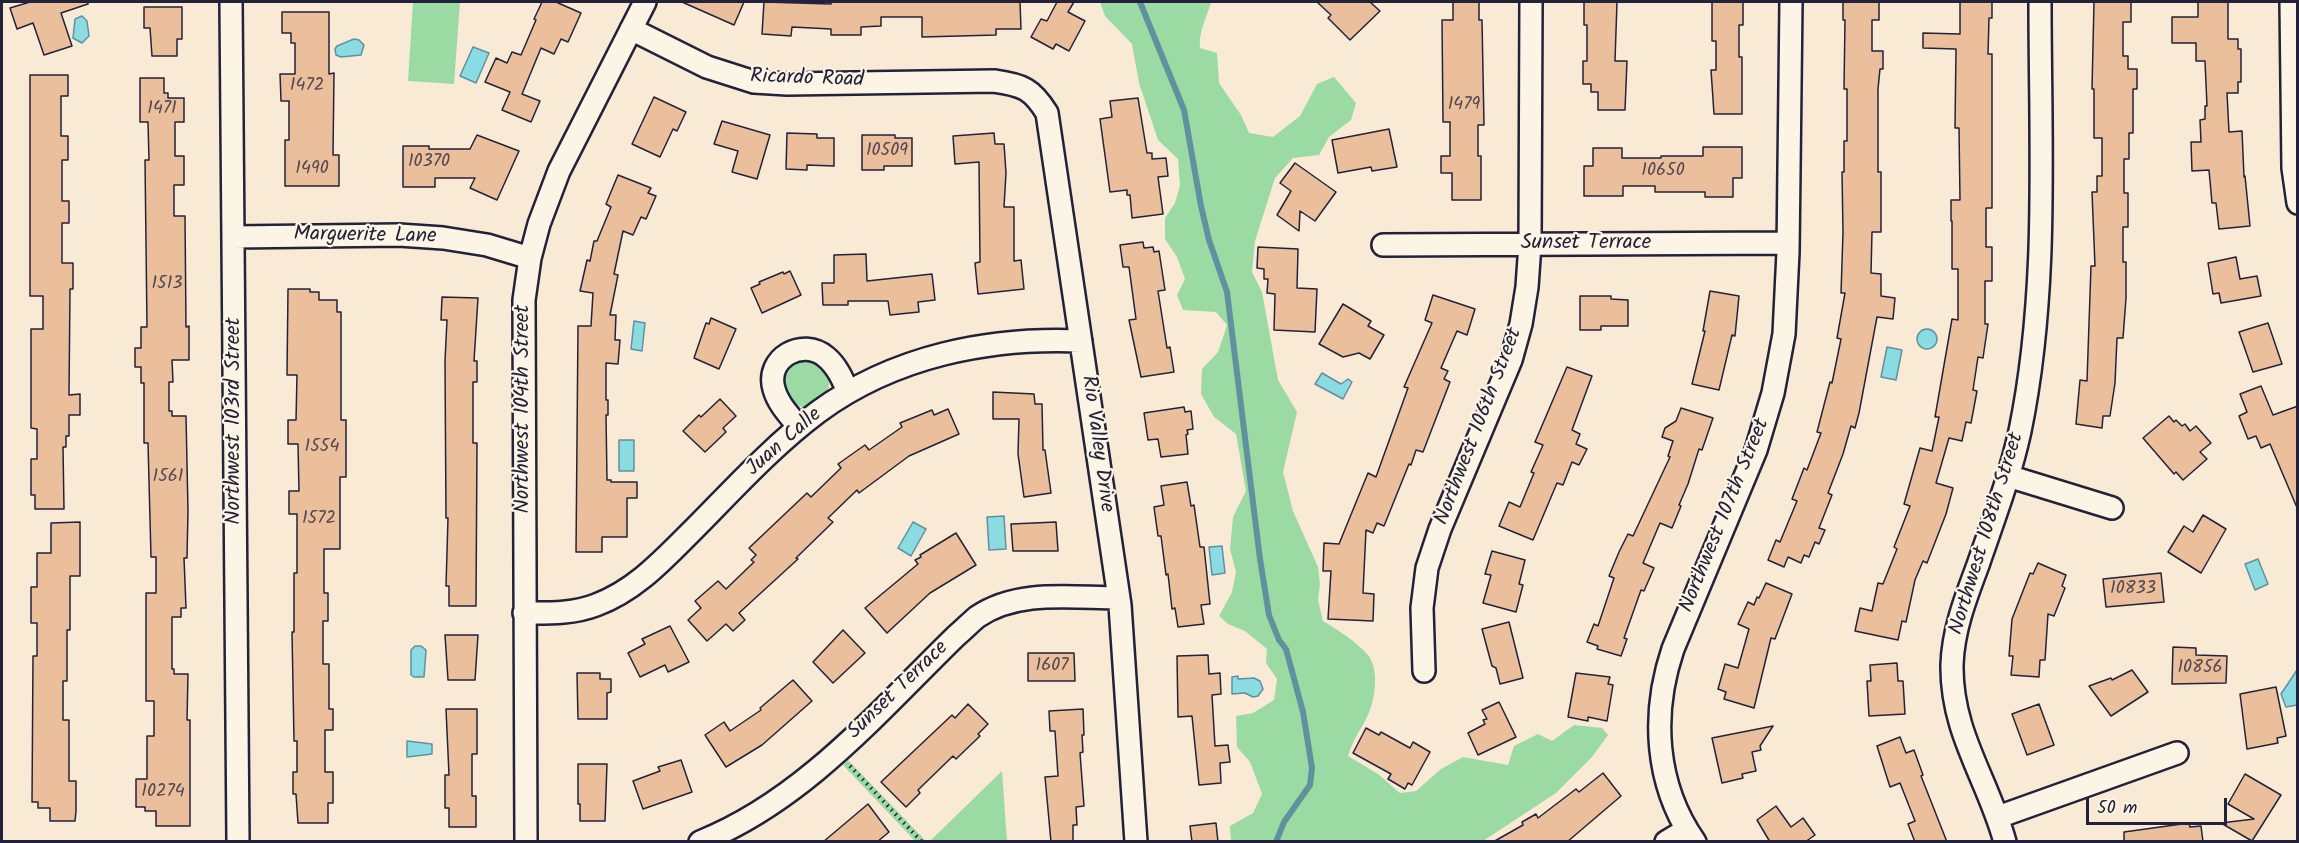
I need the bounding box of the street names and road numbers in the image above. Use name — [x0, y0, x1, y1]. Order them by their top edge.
street label: Ricardo Road — [750, 65, 864, 95]
street label: Marguerite Lane — [293, 223, 437, 251]
street label: Sunset Terrace — [1521, 231, 1651, 257]
street label: Northwest 104th Street — [511, 305, 537, 513]
street label: Northwest 103rd Street — [222, 317, 248, 525]
street label: Northwest 106th Street — [1431, 325, 1529, 529]
street label: Rio Valley Drive — [1074, 374, 1118, 514]
street label: Juan Calle — [742, 403, 828, 483]
street label: Northwest 107th Street — [1676, 415, 1776, 617]
street label: Northwest 108th Street — [1945, 430, 2031, 638]
street label: Sunset Terrace — [843, 637, 955, 745]

